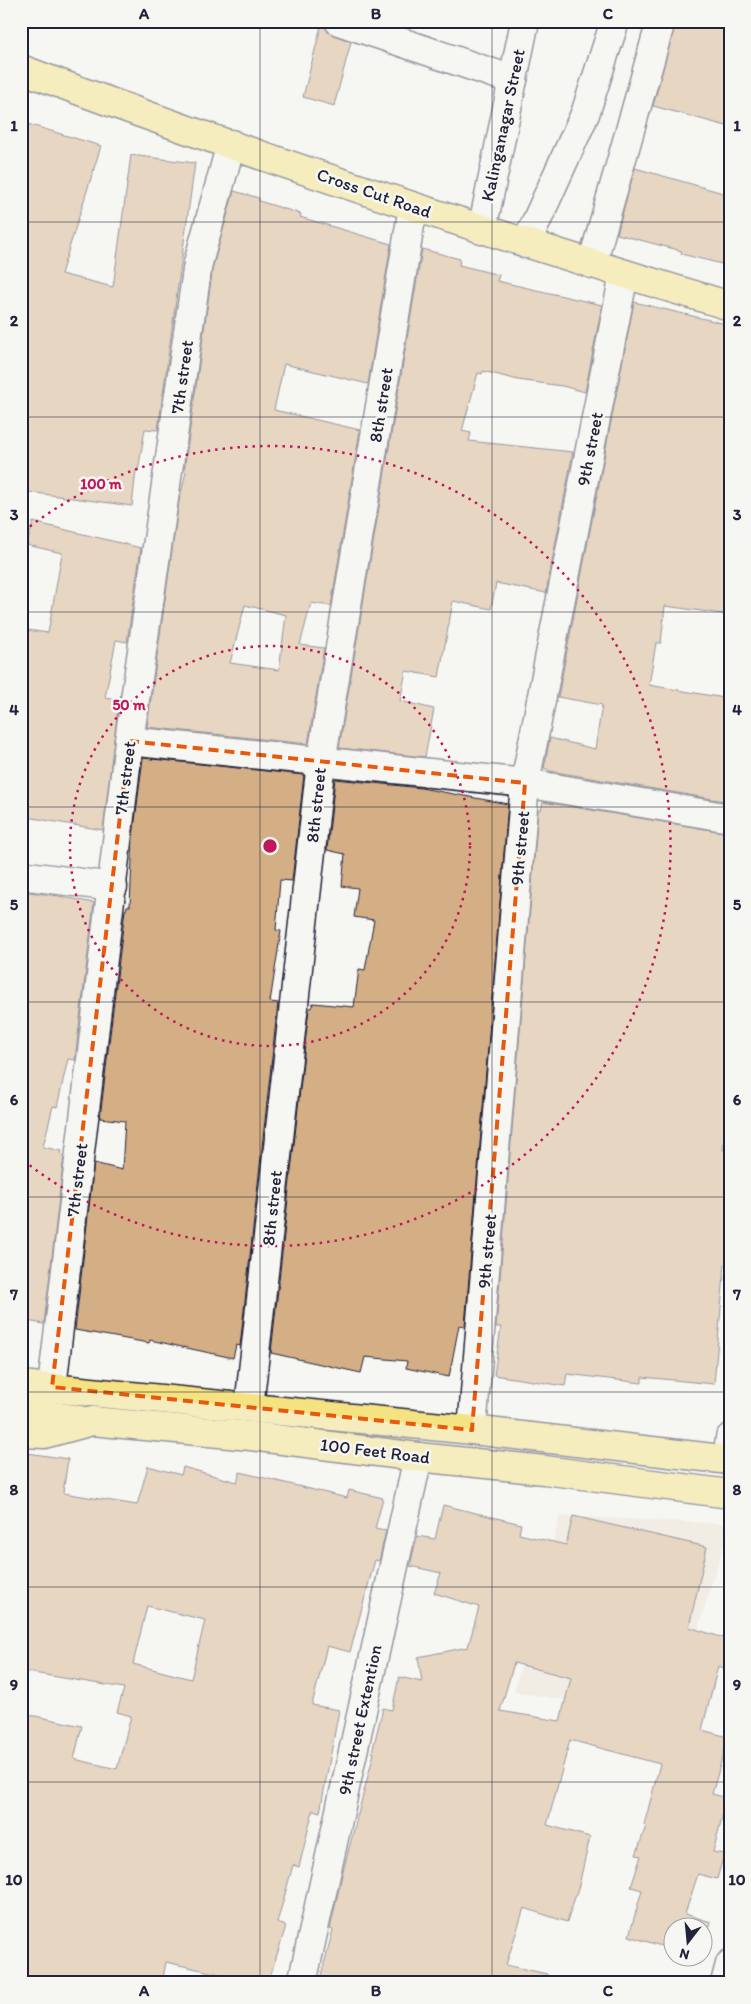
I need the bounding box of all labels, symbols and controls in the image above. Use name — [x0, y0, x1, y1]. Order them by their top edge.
text: A — [138, 4, 150, 23]
text: B — [371, 4, 382, 23]
text: C — [603, 4, 614, 23]
street label: Kalinganagar Street — [476, 47, 530, 203]
text: 1 — [10, 116, 18, 135]
text: 1 — [733, 116, 741, 135]
street label: Cross Cut Road — [314, 163, 434, 223]
text: 2 — [10, 311, 19, 330]
text: 2 — [733, 311, 742, 330]
street label: 7th street — [166, 338, 198, 415]
street label: 8th street — [364, 366, 398, 444]
street label: 9th street — [572, 410, 608, 488]
text: 100 m — [80, 475, 122, 493]
text: 3 — [10, 505, 19, 524]
text: 3 — [733, 505, 742, 524]
text: 50 m — [112, 696, 146, 714]
text: 4 — [9, 700, 19, 719]
text: 4 — [732, 700, 742, 719]
street label: 7th street — [110, 739, 140, 816]
street label: 8th street — [301, 766, 331, 844]
street label: 9th street — [506, 809, 534, 886]
centre of rings — [261, 837, 279, 855]
text: 5 — [10, 895, 19, 914]
text: 5 — [733, 895, 742, 914]
text: 6 — [10, 1090, 19, 1109]
text: 6 — [733, 1090, 742, 1109]
street label: 7th street — [62, 1141, 92, 1218]
street label: 8th street — [257, 1169, 287, 1247]
street label: 9th street — [473, 1212, 501, 1289]
text: 7 — [9, 1285, 18, 1304]
text: 7 — [732, 1285, 741, 1304]
street label: 100 Feet Road — [319, 1433, 432, 1469]
text: 8 — [10, 1480, 19, 1499]
text: 8 — [733, 1480, 742, 1499]
street label: 9th street Extention — [333, 1642, 387, 1797]
text: 9 — [10, 1675, 18, 1694]
text: 9 — [733, 1675, 741, 1694]
text: 10 — [5, 1870, 23, 1889]
text: 10 — [728, 1870, 746, 1889]
north arrow — [664, 1916, 714, 1966]
text: N — [678, 1945, 691, 1963]
text: A — [138, 1981, 150, 2000]
text: B — [371, 1981, 382, 2000]
text: C — [603, 1981, 614, 2000]

